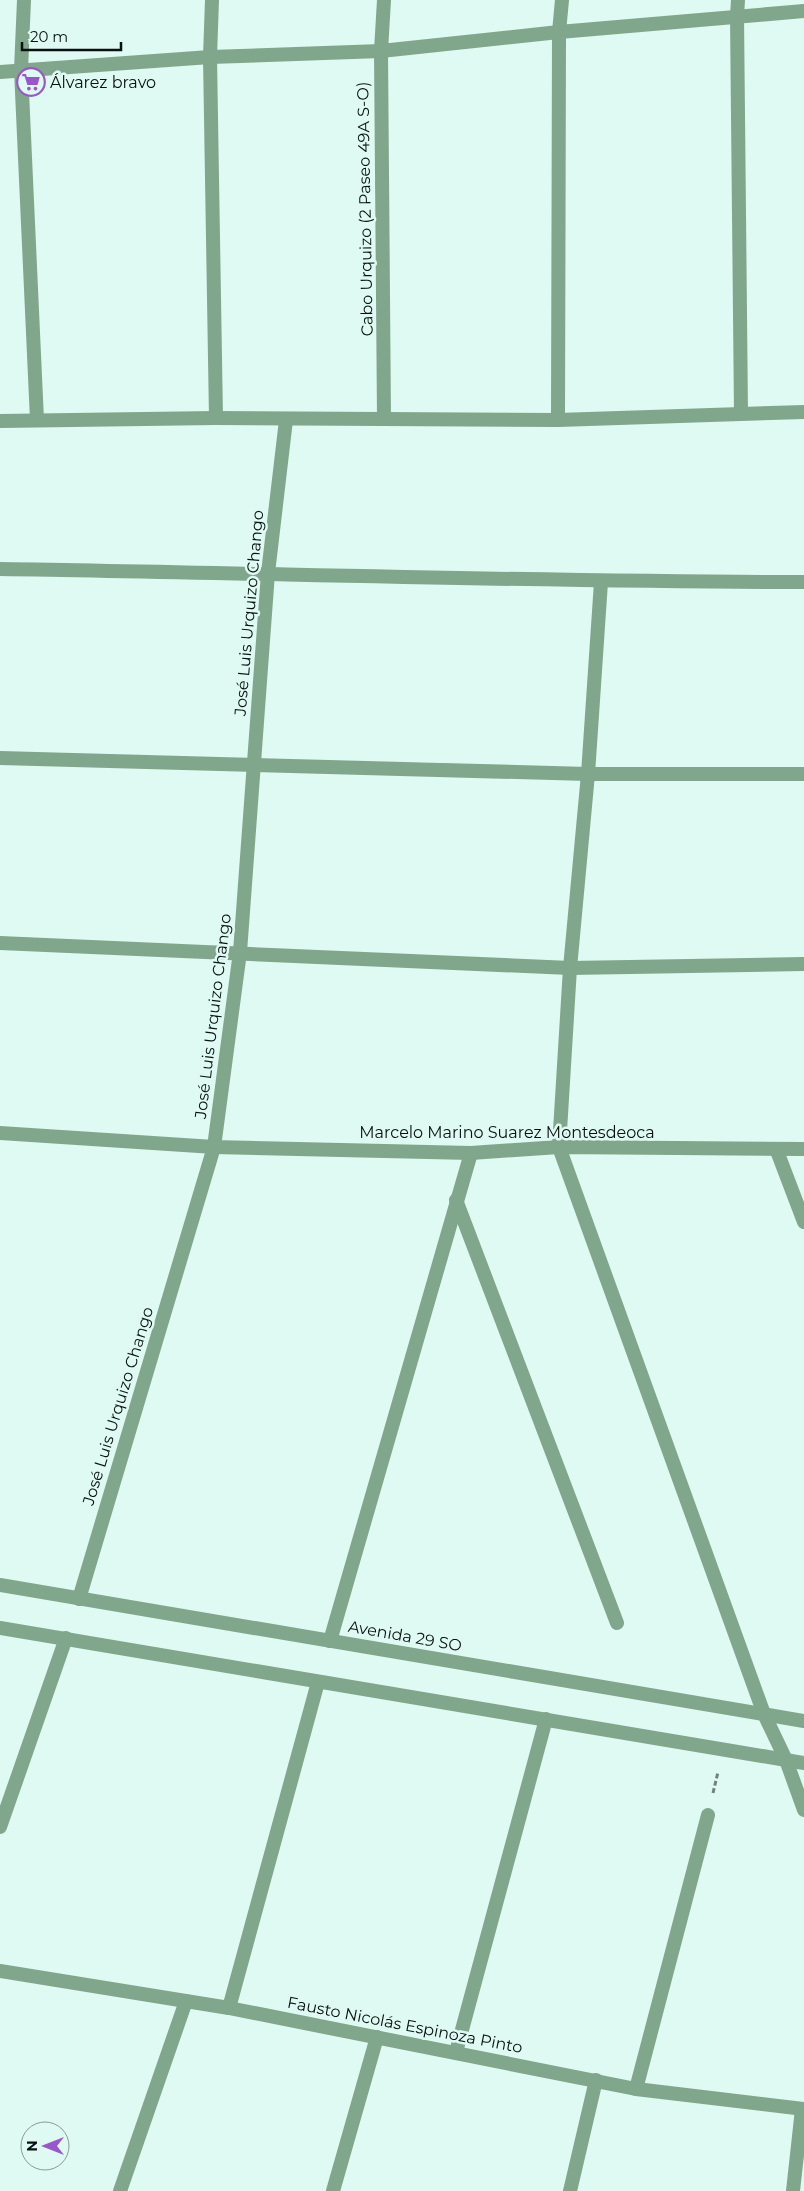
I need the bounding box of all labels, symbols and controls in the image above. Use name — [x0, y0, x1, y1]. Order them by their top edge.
scale bar — [22, 20, 121, 52]
text: 20 m — [30, 27, 68, 46]
supermarket icon: Álvarez bravo — [16, 67, 46, 97]
place label: Álvarez bravo — [50, 73, 156, 92]
street label: Cabo Urquizo (2 Paseo 49A S-O) — [353, 81, 377, 337]
street label: José Luis Urquizo Chango — [230, 509, 267, 718]
street label: José Luis Urquizo Chango — [191, 912, 235, 1121]
street label: Marcelo Marino Suarez Montesdeoca — [359, 1123, 655, 1142]
street label: José Luis Urquizo Chango — [78, 1304, 157, 1508]
street label: Avenida 29 SO — [347, 1617, 463, 1655]
street label: Fausto Nicolás Espinoza Pinto — [286, 1993, 524, 2057]
north arrow — [20, 2121, 70, 2171]
text: N — [23, 2140, 41, 2152]

